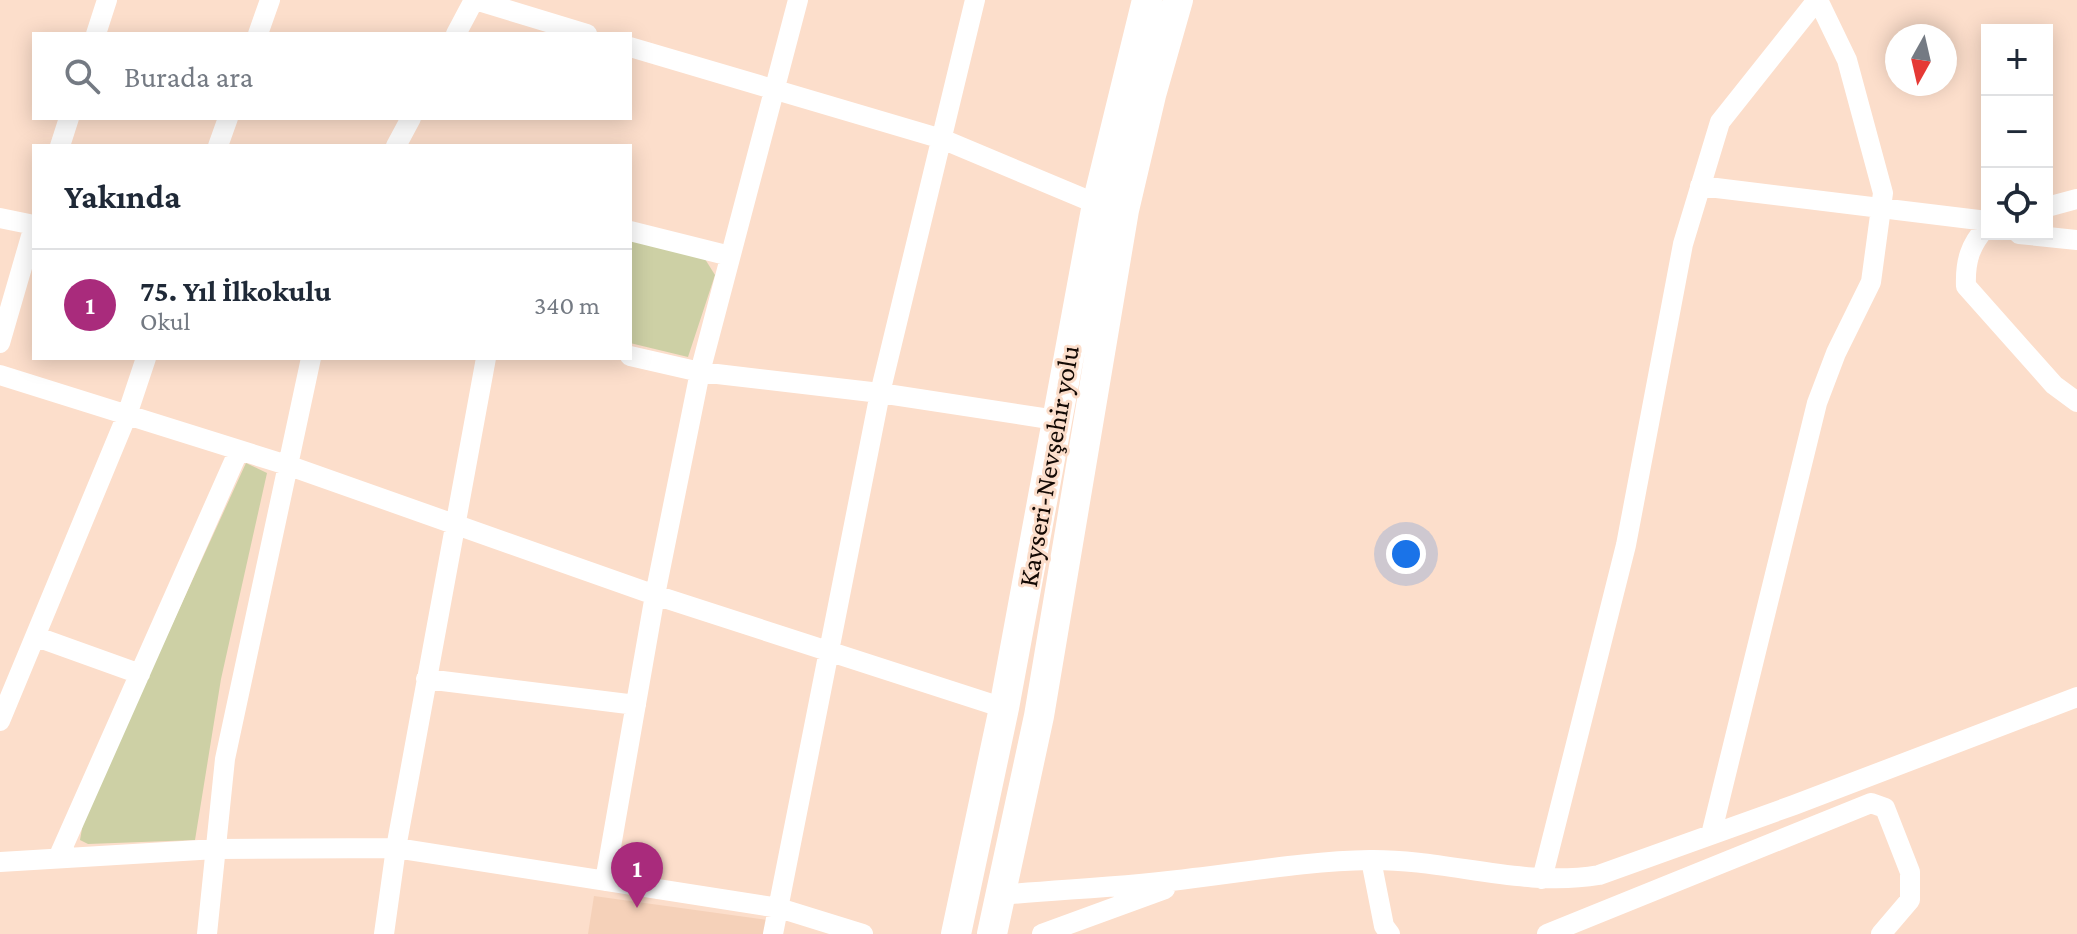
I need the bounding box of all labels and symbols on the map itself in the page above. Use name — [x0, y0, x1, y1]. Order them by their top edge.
north arrow — [1885, 24, 1957, 96]
street label: Kayseri-Nevşehir yolu — [1012, 343, 1085, 589]
your location — [1386, 534, 1426, 574]
pin: 1 — [611, 842, 663, 908]

